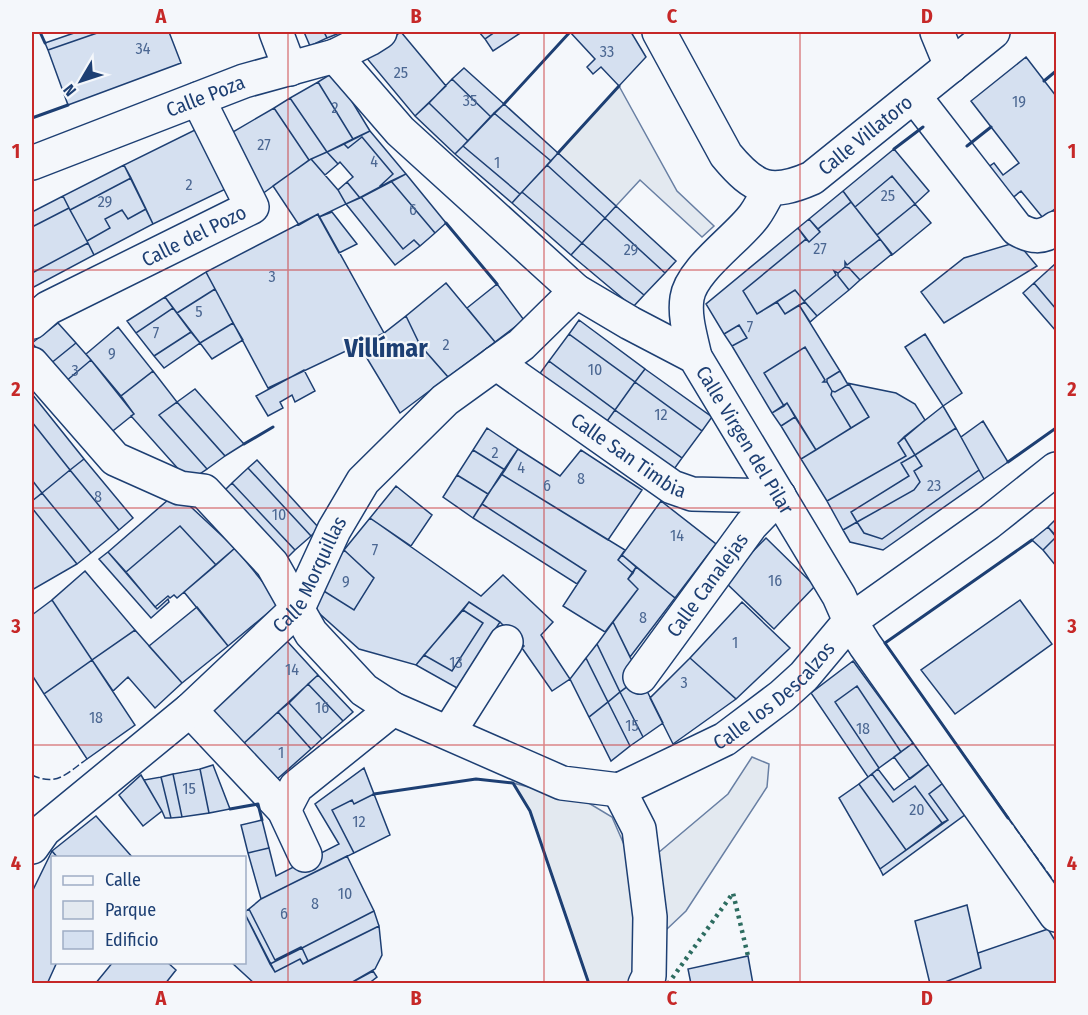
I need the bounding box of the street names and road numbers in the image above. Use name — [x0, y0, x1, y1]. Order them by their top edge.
street label: Calle Poza — [163, 70, 248, 122]
street label: Calle Villatoro — [813, 90, 917, 180]
street label: Calle del Pozo — [138, 200, 250, 272]
street label: Calle Virgen del Pilar — [691, 361, 799, 518]
street label: Calle San Timbia — [566, 408, 689, 503]
street label: Calle Morquillas — [267, 512, 352, 638]
street label: Calle Canalejas — [661, 528, 753, 642]
street label: Calle los Descalzos — [709, 637, 840, 755]

